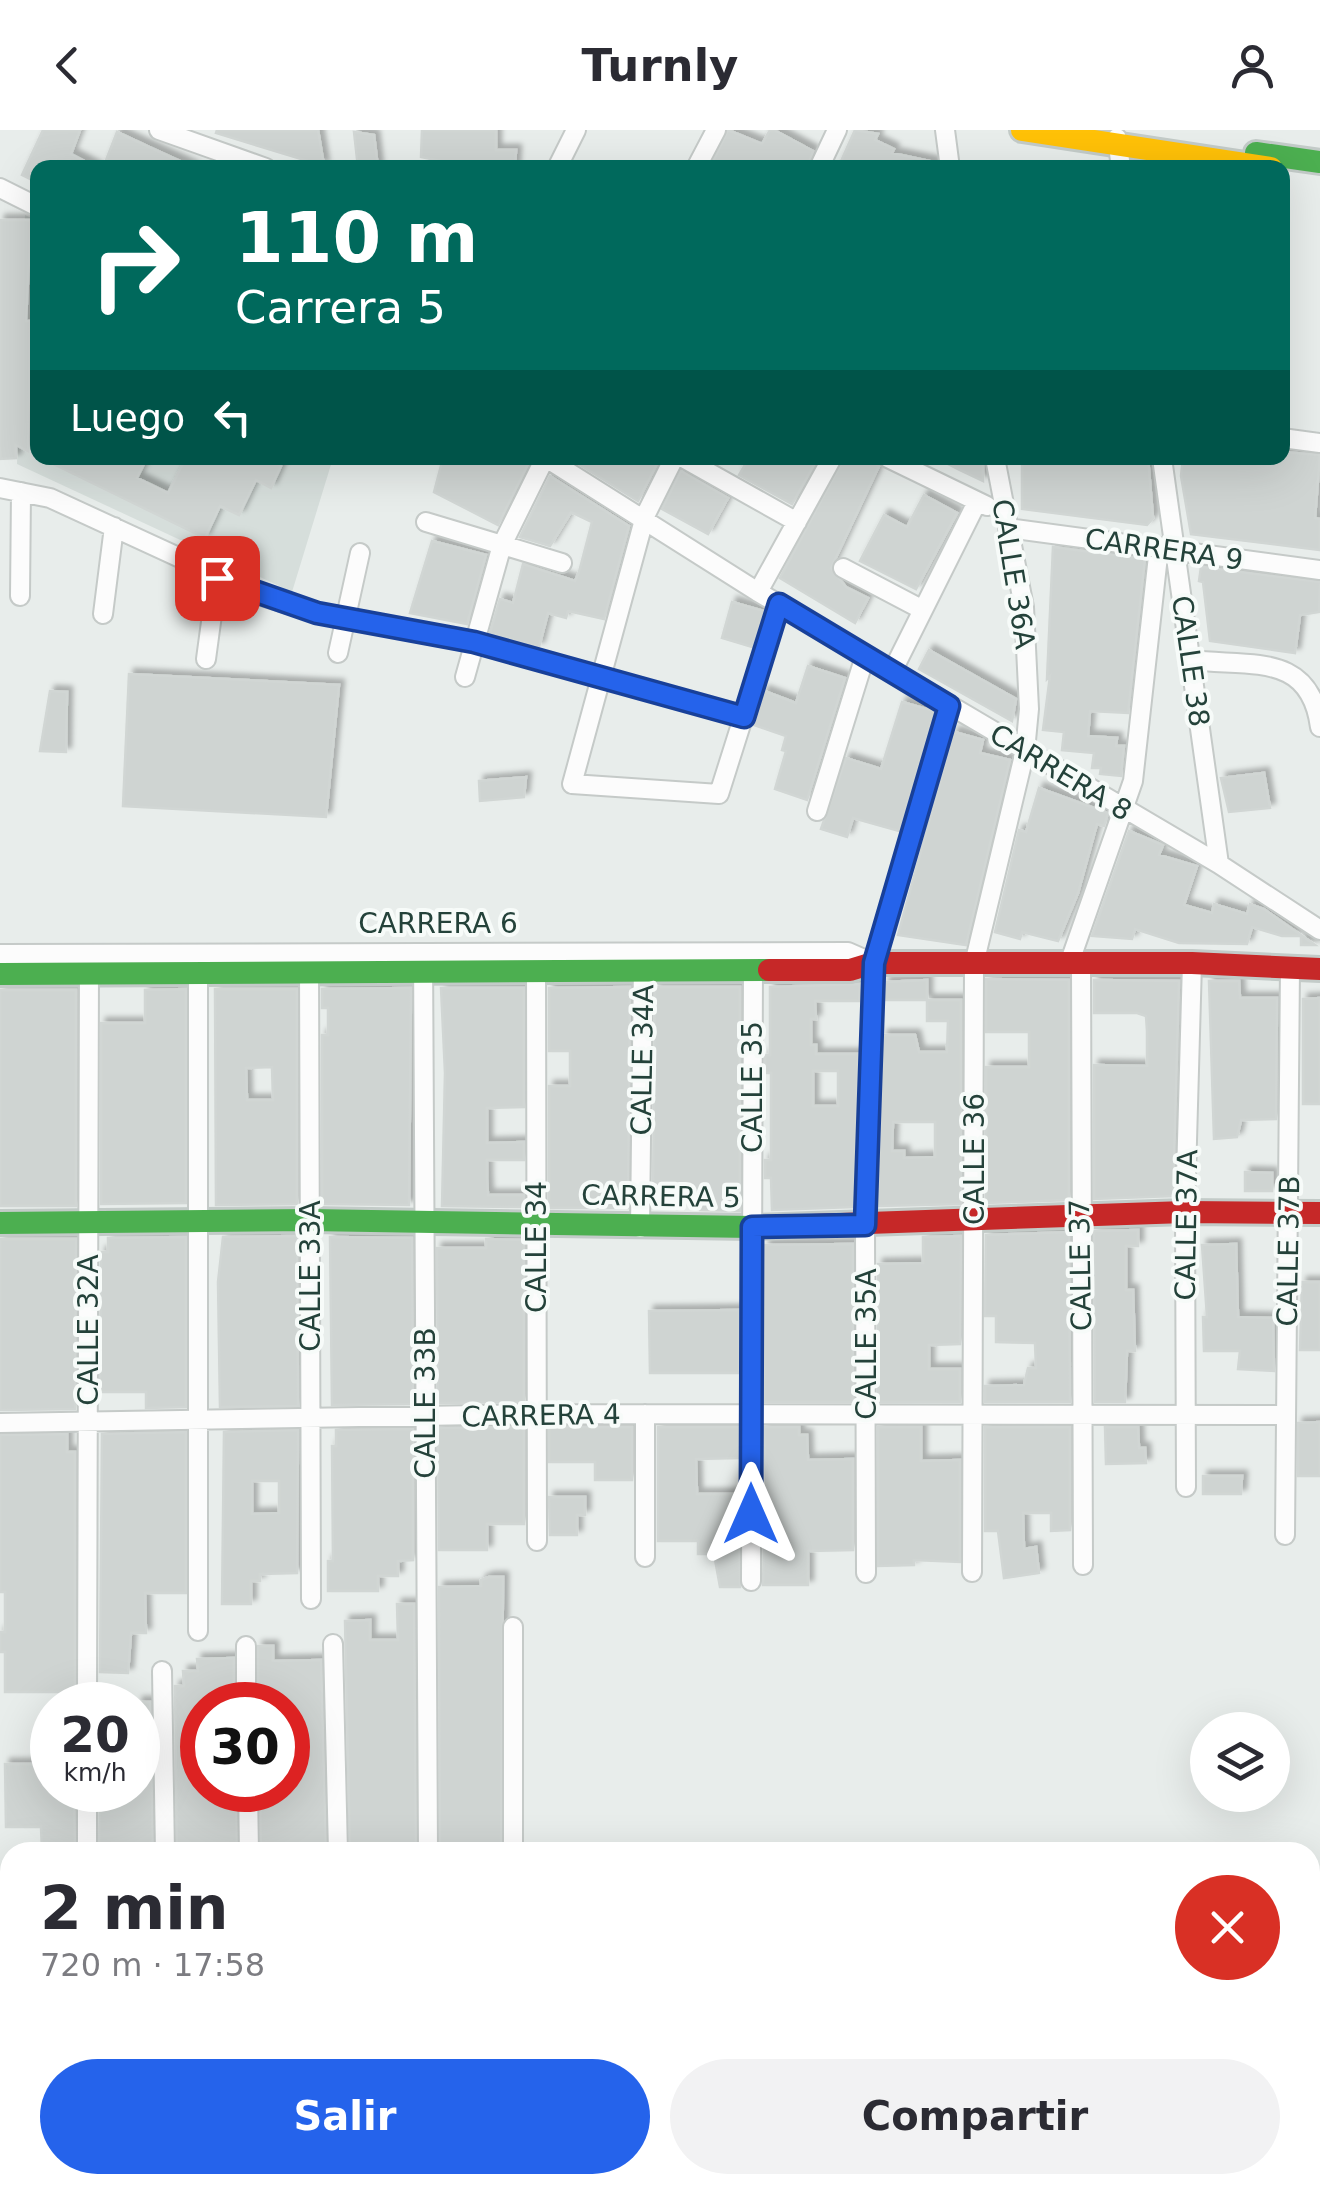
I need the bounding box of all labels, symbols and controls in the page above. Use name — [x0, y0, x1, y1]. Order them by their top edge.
icon: back — [40, 38, 95, 93]
icon: person — [1225, 38, 1280, 93]
text: Turnly — [582, 39, 738, 92]
text: 110 m — [235, 197, 478, 279]
icon: right — [70, 200, 200, 330]
text: Carrera 5 — [235, 281, 446, 334]
icon: left — [205, 390, 260, 445]
text: Luego — [70, 396, 185, 440]
street label: CALLE 36A — [985, 497, 1042, 651]
street label: CARRERA 9 — [1083, 522, 1245, 577]
pin — [175, 536, 260, 621]
icon: arrive — [190, 551, 245, 606]
street label: CALLE 38 — [1165, 593, 1216, 729]
street label: CARRERA 8 — [984, 717, 1138, 828]
street label: CARRERA 6 — [358, 907, 518, 940]
street label: CALLE 34A — [625, 984, 660, 1136]
street label: CALLE 35 — [736, 1021, 769, 1153]
street label: CALLE 36 — [958, 1093, 991, 1225]
street label: CALLE 37A — [1169, 1149, 1204, 1301]
street label: CALLE 37B — [1271, 1175, 1306, 1327]
street label: CARRERA 5 — [581, 1179, 741, 1214]
street label: CALLE 34 — [520, 1181, 553, 1313]
street label: CALLE 37 — [1063, 1199, 1098, 1331]
street label: CALLE 33A — [294, 1200, 327, 1352]
street label: CALLE 32A — [72, 1254, 105, 1406]
street label: CALLE 35A — [850, 1268, 883, 1420]
street label: CALLE 33B — [409, 1327, 442, 1479]
street label: CARRERA 4 — [461, 1398, 621, 1433]
position arrow — [699, 1462, 803, 1566]
speed limit sign: 30 — [180, 1682, 310, 1812]
text: 20 — [60, 1706, 130, 1764]
map controls — [1190, 1712, 1290, 1812]
button: layers — [1190, 1712, 1290, 1812]
text: km/h — [63, 1758, 127, 1787]
text: 2 min — [40, 1873, 228, 1943]
button: close — [1175, 1875, 1280, 1980]
text: 720 m · 17:58 — [40, 1946, 265, 1984]
button: Salir — [40, 2059, 650, 2174]
button: Compartir — [670, 2059, 1280, 2174]

